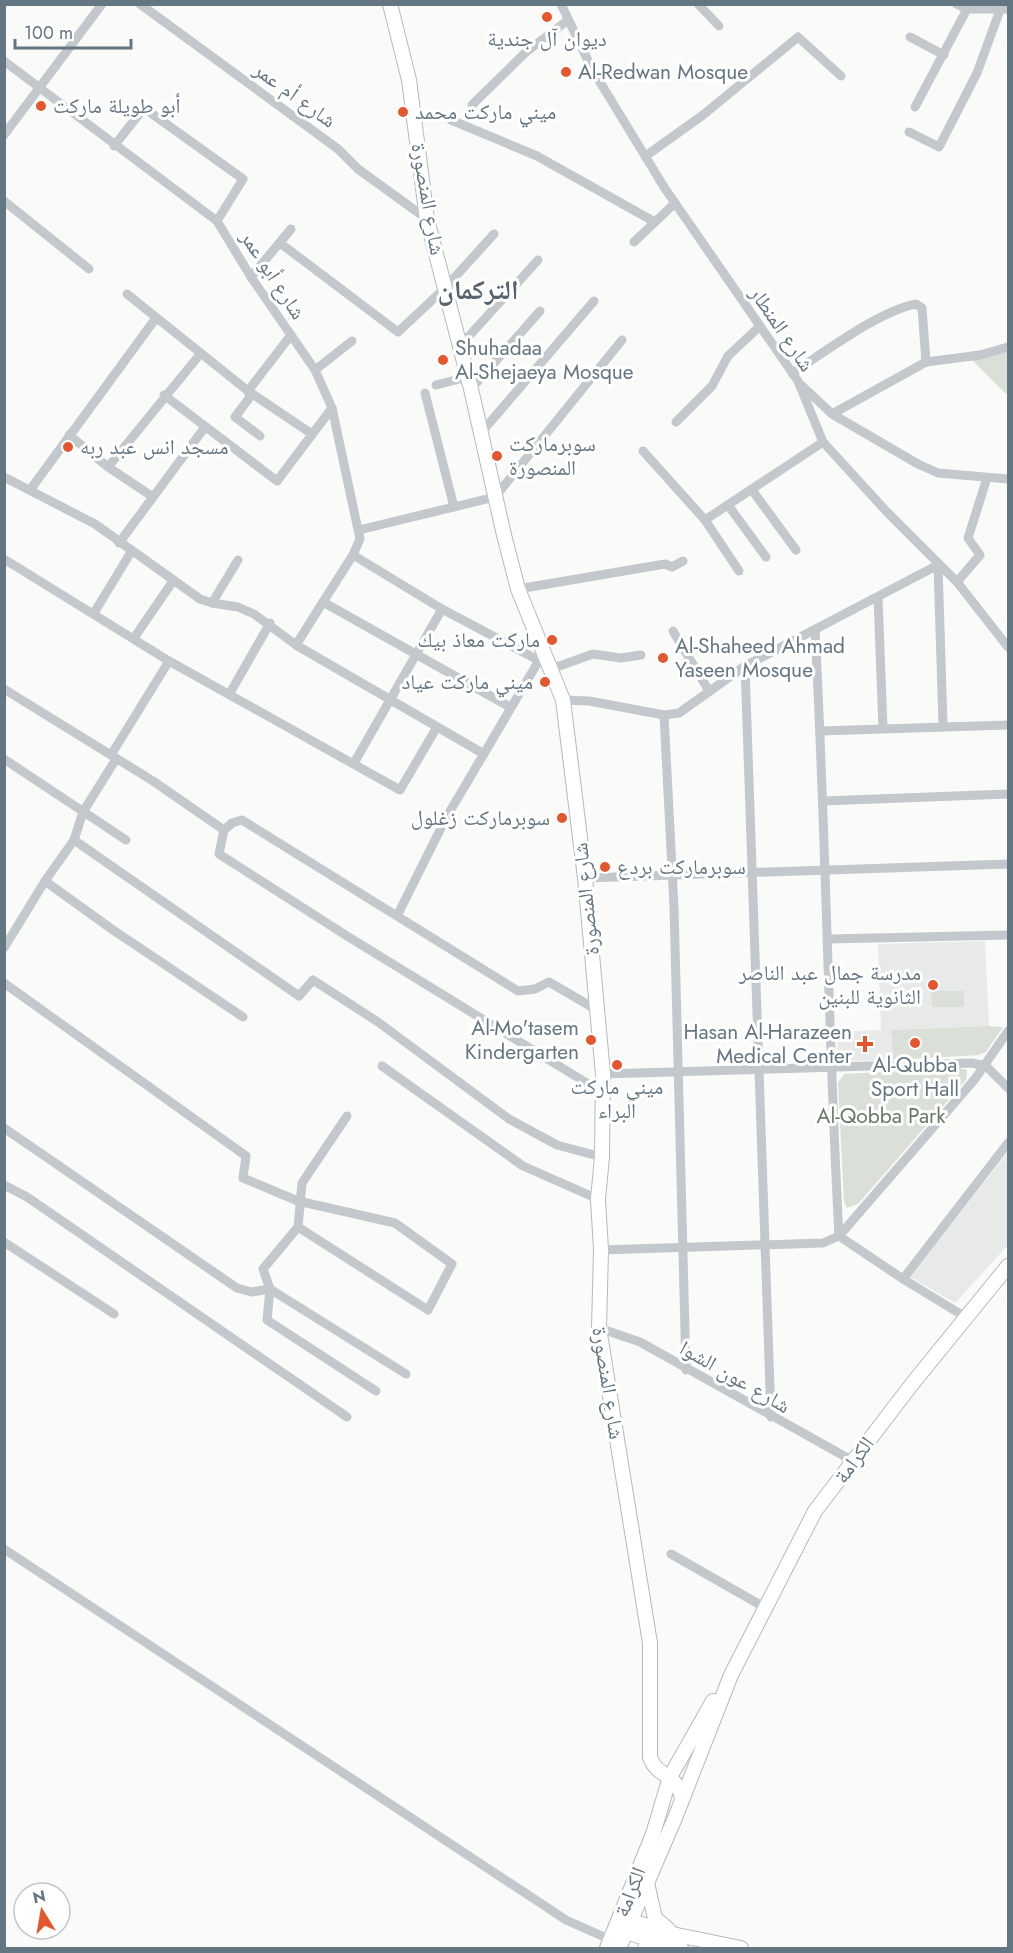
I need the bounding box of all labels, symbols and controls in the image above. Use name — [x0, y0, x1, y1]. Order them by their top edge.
marker: ديوان آل جندية — [540, 10, 554, 24]
scale bar — [15, 12, 130, 50]
text: 100 m — [24, 20, 73, 46]
place label: ديوان آل جندية — [487, 24, 607, 54]
street label: شارع أم عمر — [247, 54, 342, 135]
place label: Al-Redwan Mosque — [578, 57, 748, 87]
marker: Al-Redwan Mosque — [559, 65, 573, 79]
place label: أبو طويلة ماركت — [53, 91, 181, 121]
place label: ميني ماركت محمد — [415, 97, 556, 128]
marker: أبو طويلة ماركت — [34, 99, 48, 113]
marker: ميني ماركت محمد — [396, 105, 410, 119]
street label: شارع المنصورة — [403, 141, 453, 257]
street label: شارع أبو عمر — [232, 224, 313, 325]
district label: التركمان — [437, 270, 519, 309]
street label: شارع المنطار — [742, 280, 822, 378]
place label: Shuhadaa Al-Shejaeya Mosque — [455, 333, 634, 387]
marker: Shuhadaa Al-Shejaeya Mosque — [436, 353, 450, 367]
place label: سوبرماركت المنصورة — [509, 429, 596, 483]
place label: مسجد انس عبد ربه — [80, 432, 229, 462]
marker: مسجد انس عبد ربه — [61, 440, 75, 454]
marker: سوبرماركت المنصورة — [490, 449, 504, 463]
place label: ماركت معاذ بيك — [417, 625, 540, 655]
place label: Al-Shaheed Ahmad Yaseen Mosque — [675, 631, 845, 685]
marker: ماركت معاذ بيك — [545, 633, 559, 647]
marker: Al-Shaheed Ahmad Yaseen Mosque — [656, 651, 670, 665]
place label: ميني ماركت عياد — [402, 667, 533, 698]
marker: ميني ماركت عياد — [538, 675, 552, 689]
place label: سوبرماركت زغلول — [411, 803, 550, 833]
marker: سوبرماركت زغلول — [555, 811, 569, 825]
street label: شارع المنصورة — [565, 841, 607, 957]
place label: سوبرماركت بردع — [617, 852, 746, 882]
marker: سوبرماركت بردع — [598, 860, 612, 874]
place label: مدرسة جمال عبد الناصر الثانوية للبنين — [738, 958, 921, 1012]
marker: مدرسة جمال عبد الناصر الثانوية للبنين — [926, 978, 940, 992]
place label: Al-Mo'tasem Kindergarten — [465, 1013, 579, 1067]
place label: Hasan Al-Harazeen Medical Center — [683, 1017, 853, 1071]
marker: Al-Mo'tasem Kindergarten — [584, 1033, 598, 1047]
marker: Hasan Al-Harazeen Medical Center — [856, 1035, 874, 1053]
marker: Al-Qubba Sport Hall — [908, 1036, 922, 1050]
place label: Al-Qubba Sport Hall — [871, 1050, 959, 1104]
marker: ميني ماركت البراء — [610, 1058, 624, 1072]
place label: ميني ماركت البراء — [571, 1072, 663, 1126]
park label: Al-Qobba Park — [817, 1101, 946, 1131]
street label: شارع المنصورة — [584, 1325, 632, 1441]
street label: شارع عون الشوا — [674, 1333, 796, 1421]
street label: الكرامة — [827, 1430, 881, 1490]
street label: الكرامة — [606, 1862, 654, 1922]
north arrow — [12, 1881, 72, 1941]
text: N — [31, 1884, 48, 1909]

